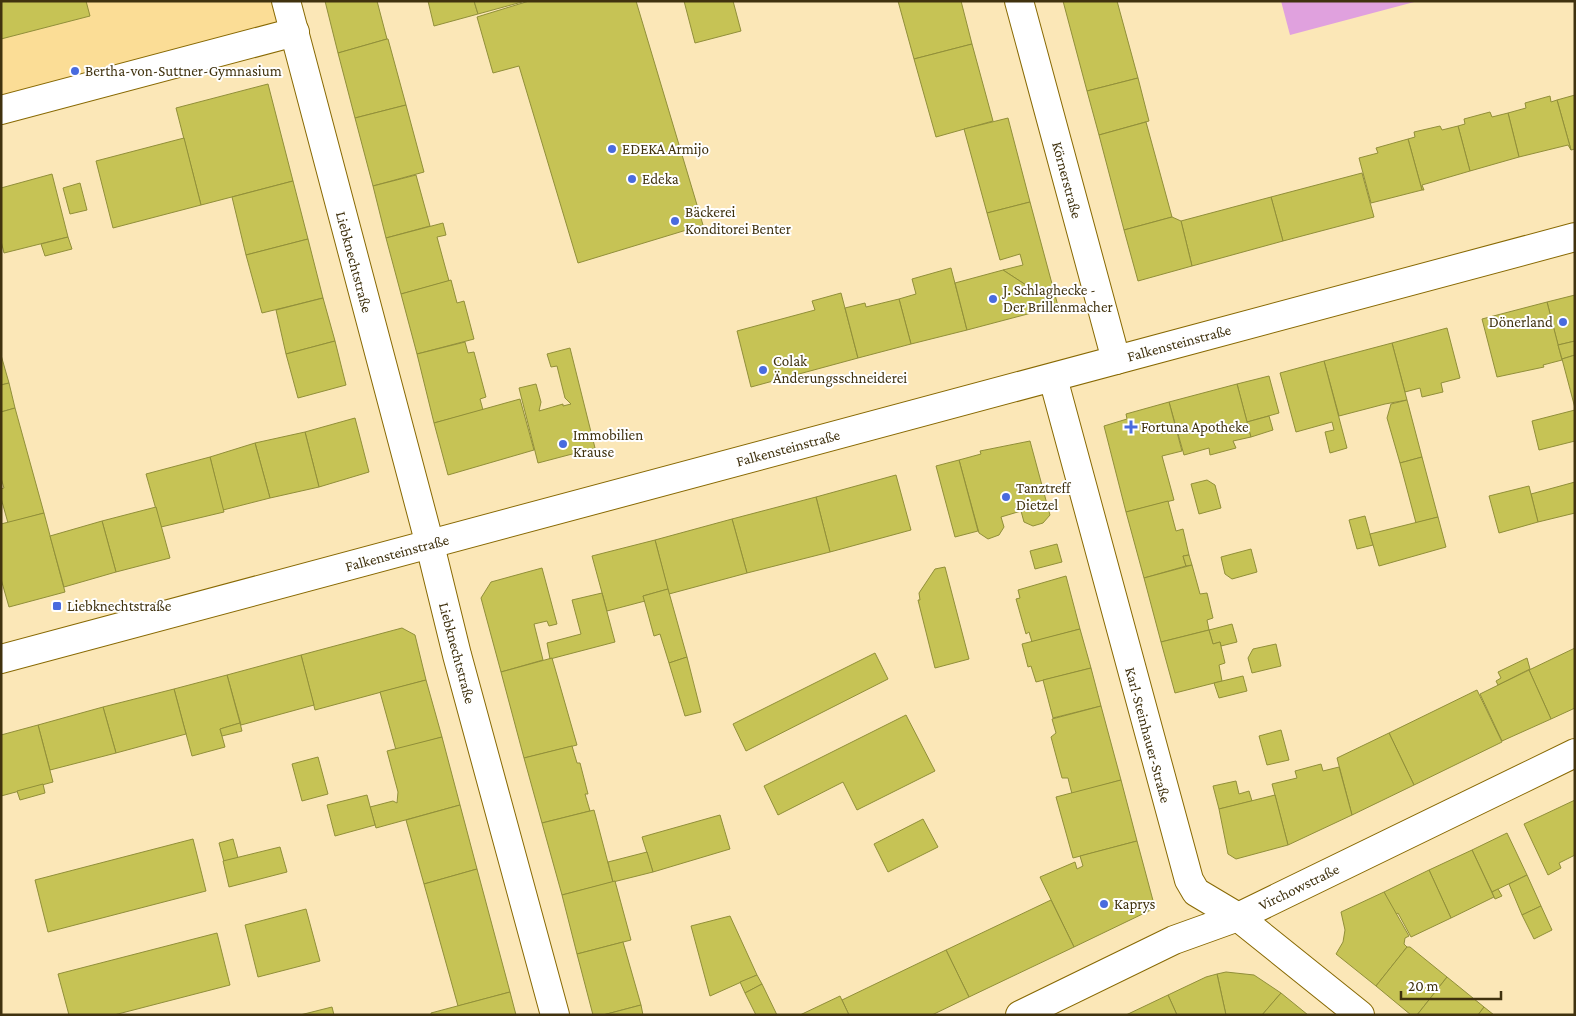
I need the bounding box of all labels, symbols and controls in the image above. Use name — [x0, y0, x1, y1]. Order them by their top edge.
place label: Bertha-von-Suttner-Gymnasium — [85, 63, 282, 80]
marker: Bertha-von-Suttner-Gymnasium — [69, 65, 81, 77]
street label: Körnerstraße — [1049, 140, 1085, 221]
place label: EDEKA Armijo — [622, 141, 709, 158]
marker: EDEKA Armijo — [606, 143, 618, 155]
place label: Edeka — [642, 171, 679, 187]
marker: Edeka — [626, 173, 638, 185]
place label: Bäckerei Konditorei Benter — [685, 204, 792, 237]
street label: Liebknechtstraße — [333, 210, 375, 315]
marker: Bäckerei Konditorei Benter — [669, 215, 681, 227]
place label: J. Schlaghecke - Der Brillenmacher — [1001, 282, 1114, 315]
marker: J. Schlaghecke - Der Brillenmacher — [987, 293, 999, 305]
place label: Dönerland — [1489, 314, 1553, 330]
marker: Dönerland — [1557, 316, 1569, 328]
street label: Falkensteinstraße — [1125, 321, 1233, 365]
place label: Colak Änderungsschneiderei — [773, 353, 907, 387]
marker: Colak Änderungsschneiderei — [757, 364, 769, 376]
place label: Fortuna Apotheke — [1141, 419, 1249, 436]
marker: Fortuna Apotheke — [1125, 421, 1137, 433]
street label: Falkensteinstraße — [734, 426, 842, 470]
place label: Immobilien Krause — [573, 427, 643, 460]
marker: Immobilien Krause — [557, 438, 569, 450]
place label: Tanztreff Dietzel — [1016, 480, 1072, 513]
marker: Tanztreff Dietzel — [1000, 491, 1012, 503]
street label: Falkensteinstraße — [343, 531, 451, 575]
place label: Liebknechtstraße — [67, 598, 172, 614]
marker: Liebknechtstraße — [51, 600, 63, 612]
street label: Liebknechtstraße — [436, 601, 478, 706]
street label: Karl-Steinhauer-Straße — [1122, 665, 1174, 805]
street label: Virchowstraße — [1256, 860, 1342, 913]
place label: Kaprys — [1114, 896, 1155, 913]
marker: Kaprys — [1098, 898, 1110, 910]
scale bar — [1401, 968, 1501, 1000]
text: 20 m — [1408, 978, 1439, 994]

